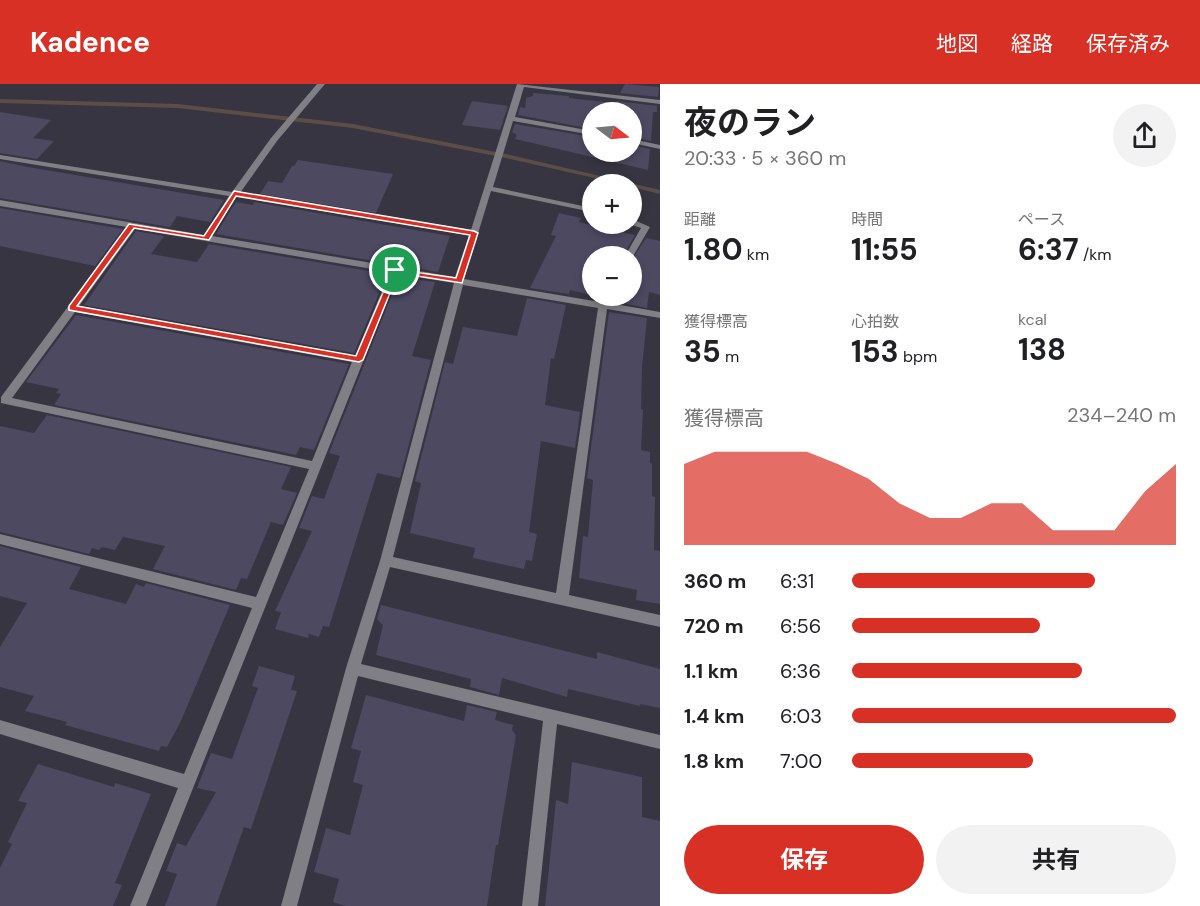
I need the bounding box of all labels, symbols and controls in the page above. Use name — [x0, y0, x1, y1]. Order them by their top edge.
text: Kadence — [30, 24, 150, 61]
text: 地図 — [936, 30, 978, 58]
text: 経路 — [1011, 30, 1053, 58]
text: 保存済み — [1086, 30, 1170, 58]
text: 夜のラン — [684, 101, 816, 144]
north arrow — [582, 102, 642, 162]
map controls — [582, 102, 642, 306]
button: share — [1113, 104, 1176, 167]
text: 20:33 · 5 × 360 m — [684, 145, 846, 171]
button: + — [582, 174, 642, 234]
text: 距離 — [684, 209, 716, 230]
text: 時間 — [851, 209, 883, 230]
text: ペース — [1018, 209, 1065, 230]
text: 1.80 — [684, 230, 743, 269]
text: 11:55 — [851, 230, 918, 269]
text: 6:37 — [1018, 230, 1079, 269]
pin — [369, 244, 420, 295]
text: km — [743, 244, 769, 265]
text: /km — [1079, 244, 1112, 265]
button: − — [582, 246, 642, 306]
icon: arrive — [378, 253, 411, 286]
text: kcal — [1018, 309, 1047, 330]
text: 獲得標高 — [684, 311, 748, 332]
text: 心拍数 — [851, 311, 899, 332]
text: 138 — [1018, 330, 1066, 369]
text: 35 — [684, 332, 721, 371]
text: 153 — [851, 332, 899, 371]
text: m — [721, 346, 739, 367]
text: bpm — [899, 346, 937, 367]
text: 234–240 m — [1067, 402, 1176, 428]
text: 獲得標高 — [684, 405, 764, 431]
text: 360 m — [684, 568, 746, 594]
text: 6:31 — [780, 568, 814, 594]
text: 720 m — [684, 613, 744, 639]
text: 6:56 — [780, 613, 821, 639]
text: 1.1 km — [684, 658, 738, 684]
text: 6:36 — [780, 658, 821, 684]
text: 1.4 km — [684, 703, 744, 729]
text: 6:03 — [780, 703, 822, 729]
text: 1.8 km — [684, 748, 744, 774]
text: 7:00 — [780, 748, 822, 774]
button: 保存 — [684, 825, 924, 894]
button: 共有 — [936, 825, 1176, 894]

